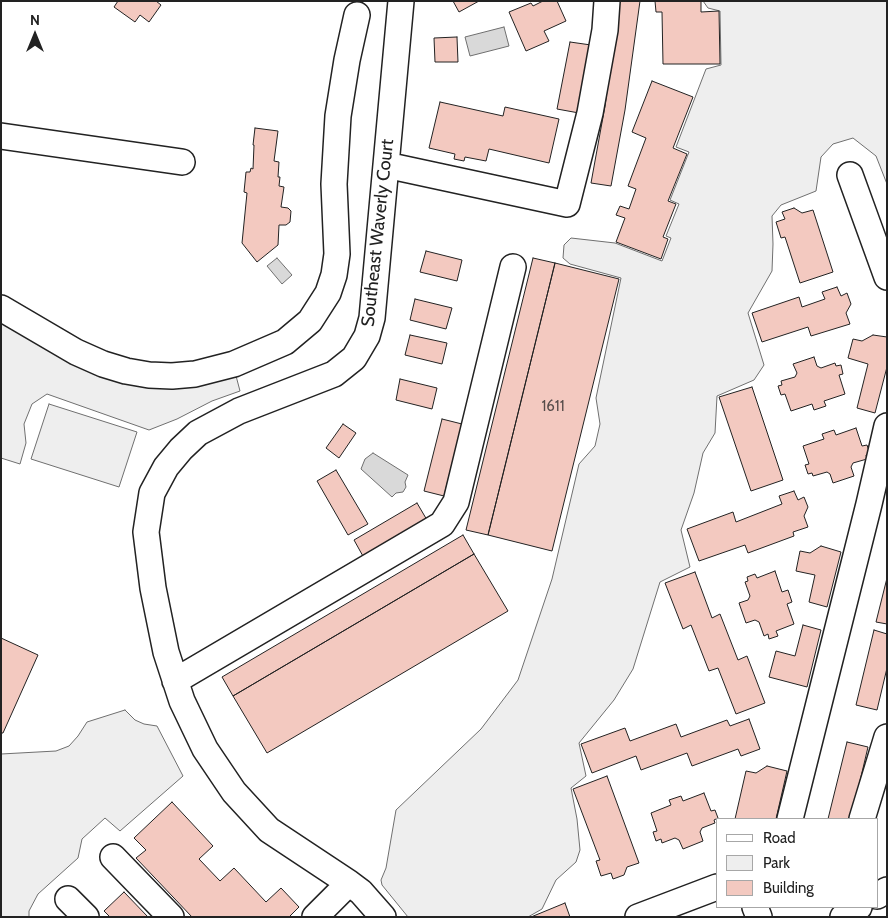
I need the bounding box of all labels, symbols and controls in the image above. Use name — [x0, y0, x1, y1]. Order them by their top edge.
north arrow — [10, 10, 60, 60]
text: N — [30, 11, 40, 29]
street label: Southeast Waverly Court — [357, 138, 399, 328]
house number: 1611 — [541, 398, 565, 416]
legend — [716, 818, 878, 908]
text: Road — [763, 829, 796, 847]
text: Park — [763, 854, 790, 872]
text: Building — [763, 879, 814, 897]

